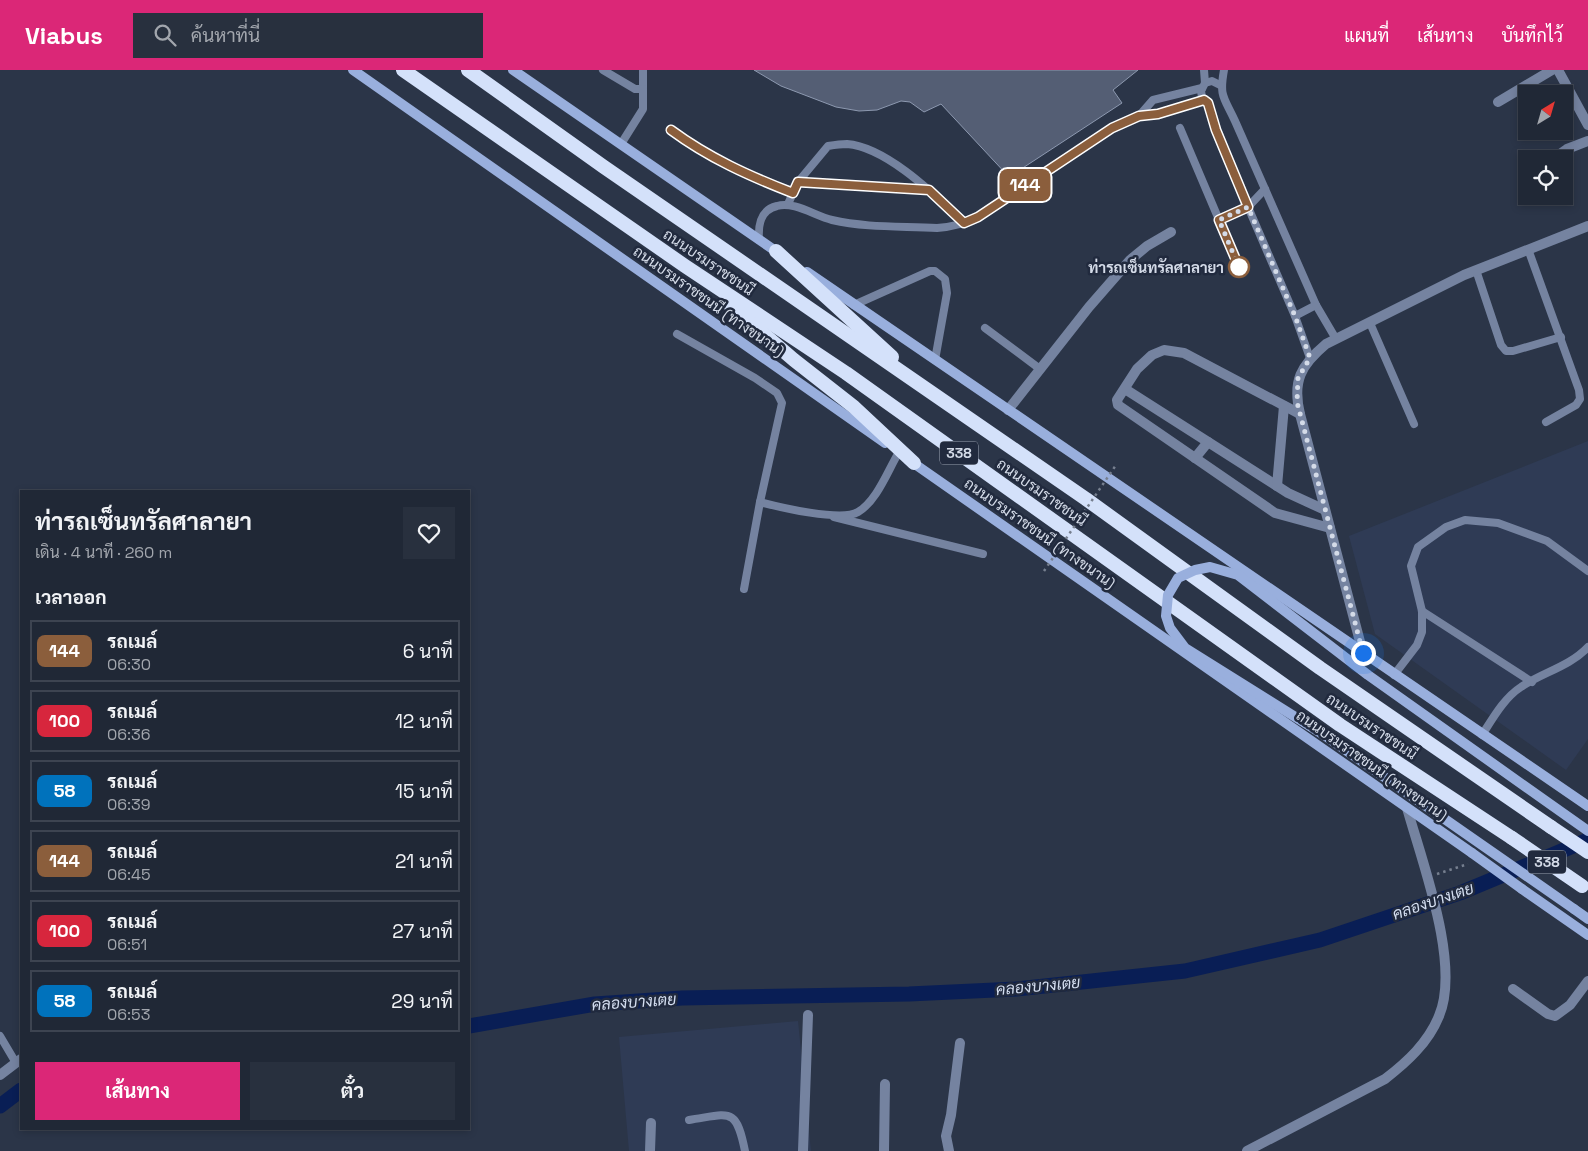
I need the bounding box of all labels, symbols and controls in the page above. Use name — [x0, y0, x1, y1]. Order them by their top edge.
search box — [133, 13, 483, 58]
text: Viabus — [25, 20, 103, 51]
icon: search — [151, 21, 179, 49]
text: ค้นหาที่นี่ — [191, 23, 260, 48]
text: แผนที่ — [1344, 24, 1389, 47]
text: เส้นทาง — [1417, 24, 1473, 47]
text: บันทึกไว้ — [1501, 24, 1563, 47]
north arrow — [1518, 85, 1572, 140]
map controls — [1518, 85, 1573, 205]
button: locate — [1518, 150, 1573, 205]
line badge: 144 — [996, 169, 1054, 201]
text: 144 — [1009, 173, 1041, 196]
street label: ถนนบรมราชชนนี — [660, 225, 758, 299]
street label: ถนนบรมราชชนนี (ทางขนาน) — [629, 242, 788, 361]
marker: ท่ารถเซ็นทรัลศาลายา — [1228, 256, 1250, 278]
place label: ท่ารถเซ็นทรัลศาลายา — [1088, 257, 1224, 277]
road number: 338 — [940, 442, 978, 464]
street label: ถนนบรมราชชนนี — [993, 454, 1091, 530]
street label: ถนนบรมราชชนนี (ทางขนาน) — [960, 474, 1119, 593]
text: ท่ารถเซ็นทรัลศาลายา — [35, 506, 252, 537]
button: heart — [403, 507, 455, 559]
text: เดิน · 4 นาที · 260 m — [35, 542, 172, 563]
text: เวลาออก — [35, 585, 107, 610]
text: รถเมล์ — [107, 629, 157, 654]
text: 144 — [49, 639, 80, 662]
text: 6 นาที — [403, 639, 453, 664]
your location — [1351, 641, 1376, 666]
text: 06:30 — [107, 654, 151, 675]
street label: ถนนบรมราชชนนี — [1323, 689, 1421, 763]
text: รถเมล์ — [107, 699, 157, 724]
street label: ถนนบรมราชชนนี (ทางขนาน) — [1292, 706, 1451, 825]
text: 100 — [49, 709, 80, 732]
text: 12 นาที — [395, 709, 453, 734]
text: 06:36 — [107, 724, 151, 745]
text: รถเมล์ — [107, 769, 157, 794]
text: 58 — [54, 779, 75, 802]
text: 15 นาที — [395, 779, 453, 804]
text: 06:39 — [107, 794, 151, 815]
text: รถเมล์ — [107, 839, 157, 864]
text: 144 — [49, 849, 80, 872]
text: 21 นาที — [395, 849, 453, 874]
road number: 338 — [1528, 850, 1566, 874]
text: 06:45 — [107, 864, 151, 885]
water label: คลองบางเตย — [1390, 877, 1476, 925]
text: รถเมล์ — [107, 909, 157, 934]
text: 100 — [49, 919, 80, 942]
text: 27 นาที — [392, 919, 453, 944]
text: 06:51 — [107, 934, 147, 955]
water label: คลองบางเตย — [995, 972, 1081, 1000]
text: รถเมล์ — [107, 979, 157, 1004]
text: 58 — [54, 989, 75, 1012]
text: 29 นาที — [391, 989, 453, 1014]
water label: คลองบางเตย — [591, 989, 677, 1015]
text: 06:53 — [107, 1004, 150, 1025]
button: เส้นทาง — [35, 1062, 240, 1120]
button: ตั๋ว — [250, 1062, 455, 1120]

